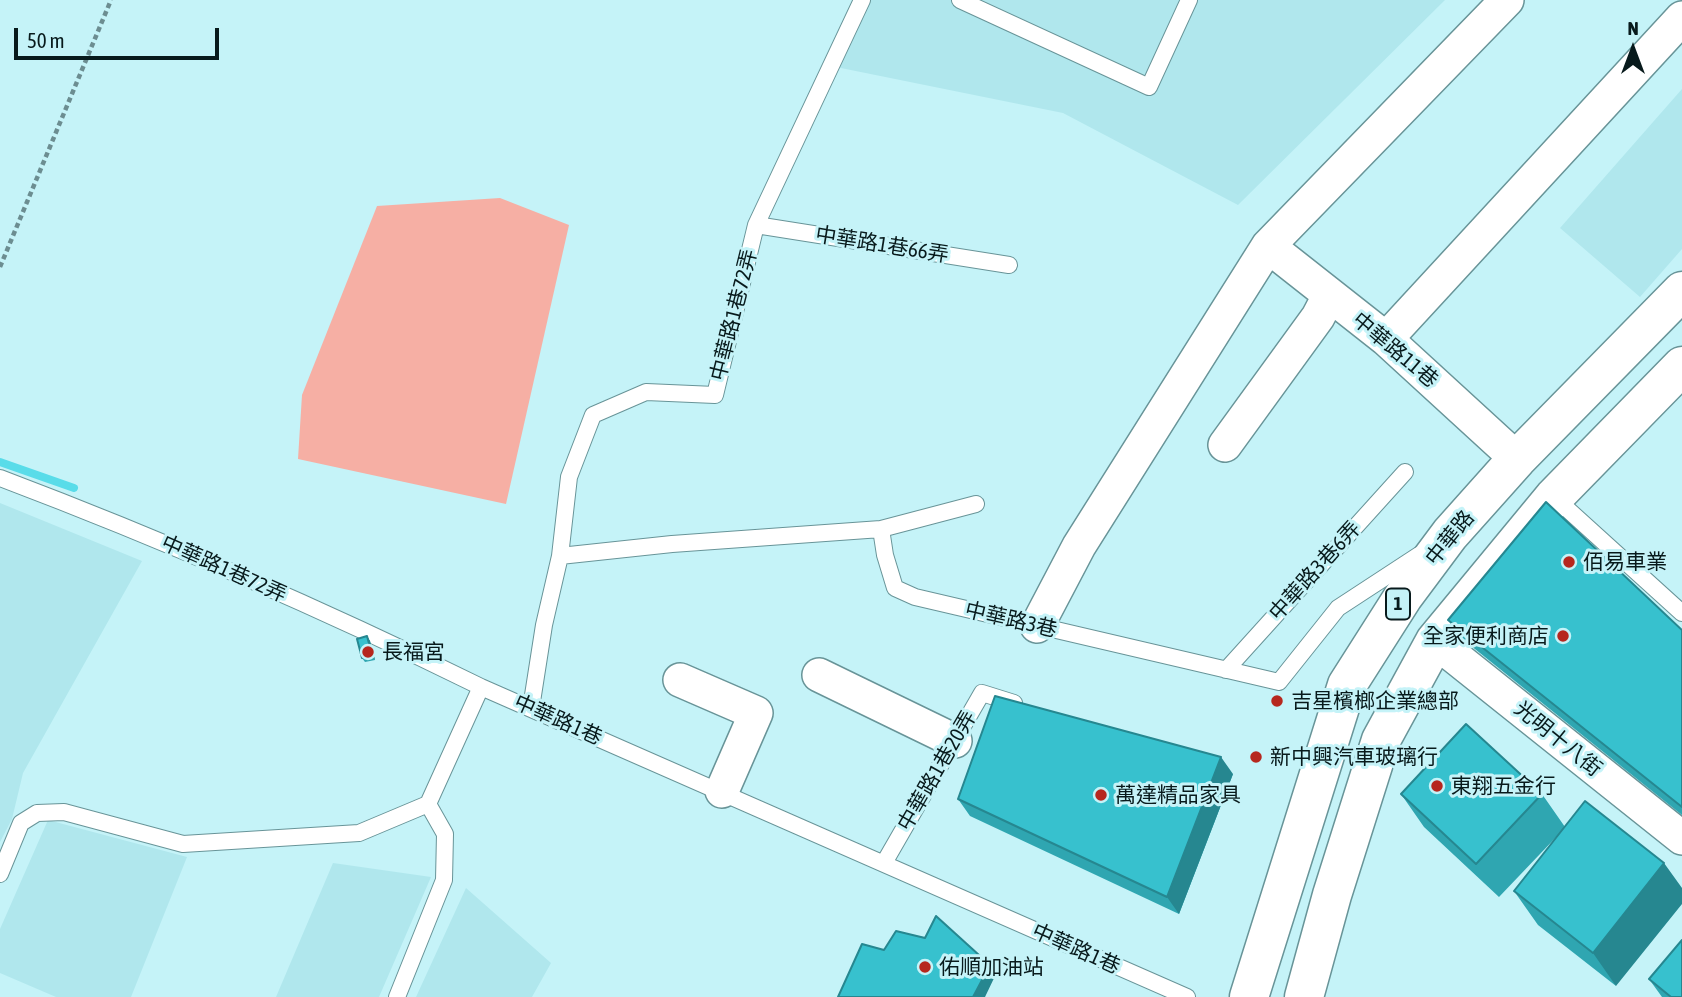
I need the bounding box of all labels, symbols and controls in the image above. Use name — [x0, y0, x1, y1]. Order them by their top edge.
scale bar — [18, 14, 222, 58]
north arrow — [1598, 14, 1668, 84]
text: N — [1627, 17, 1639, 39]
text: 50 m — [27, 28, 65, 52]
street label: 中華路1巷66弄 — [814, 222, 950, 268]
street label: 中華路1巷72弄 — [705, 247, 763, 383]
street label: 中華路11巷 — [1347, 307, 1443, 393]
street label: 中華路 — [1420, 506, 1480, 570]
street label: 中華路3巷6弄 — [1264, 516, 1366, 626]
street label: 中華路1巷72弄 — [157, 530, 291, 608]
place label: 佰易車業 — [1583, 549, 1667, 575]
marker: 佰易車業 — [1561, 554, 1577, 570]
road number: 1 — [1386, 589, 1410, 620]
street label: 中華路3巷 — [962, 597, 1060, 643]
place label: 全家便利商店 — [1423, 623, 1549, 649]
marker: 全家便利商店 — [1555, 628, 1571, 644]
place label: 長福宮 — [382, 639, 445, 665]
marker: 長福宮 — [360, 644, 376, 660]
place label: 吉星檳榔企業總部 — [1291, 688, 1459, 714]
street label: 中華路1巷 — [510, 689, 606, 751]
marker: 吉星檳榔企業總部 — [1269, 693, 1285, 709]
street label: 光明十八街 — [1509, 696, 1607, 782]
street label: 中華路1巷20弄 — [892, 706, 982, 836]
place label: 新中興汽車玻璃行 — [1270, 744, 1438, 770]
marker: 新中興汽車玻璃行 — [1248, 749, 1264, 765]
place label: 東翔五金行 — [1451, 773, 1556, 799]
marker: 東翔五金行 — [1429, 778, 1445, 794]
place label: 萬達精品家具 — [1115, 782, 1241, 808]
marker: 萬達精品家具 — [1093, 787, 1109, 803]
street label: 中華路1巷 — [1028, 918, 1124, 980]
place label: 佑順加油站 — [939, 954, 1044, 980]
marker: 佑順加油站 — [917, 959, 933, 975]

